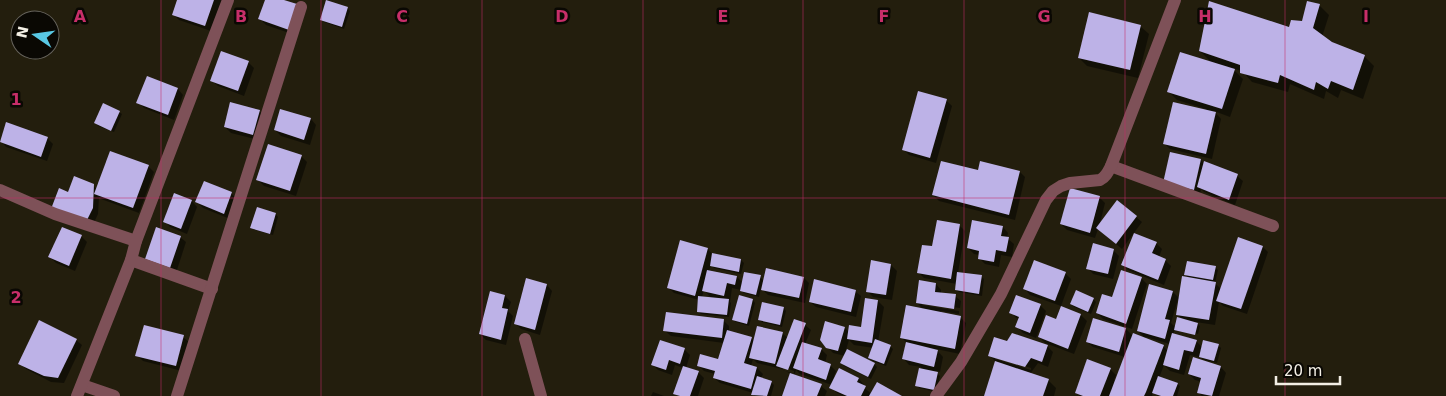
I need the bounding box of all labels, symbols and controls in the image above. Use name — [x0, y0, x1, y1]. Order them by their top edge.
text: A — [74, 7, 87, 26]
text: B — [235, 7, 247, 26]
text: C — [396, 7, 408, 26]
text: D — [555, 7, 569, 26]
text: E — [718, 7, 728, 26]
text: F — [879, 7, 889, 26]
text: G — [1037, 7, 1051, 26]
text: H — [1198, 7, 1212, 26]
text: I — [1363, 7, 1369, 26]
north arrow — [10, 10, 60, 60]
text: N — [13, 25, 31, 40]
text: 1 — [10, 90, 22, 109]
text: 2 — [10, 288, 22, 307]
scale bar — [1276, 354, 1340, 386]
text: 20 m — [1284, 362, 1322, 380]

